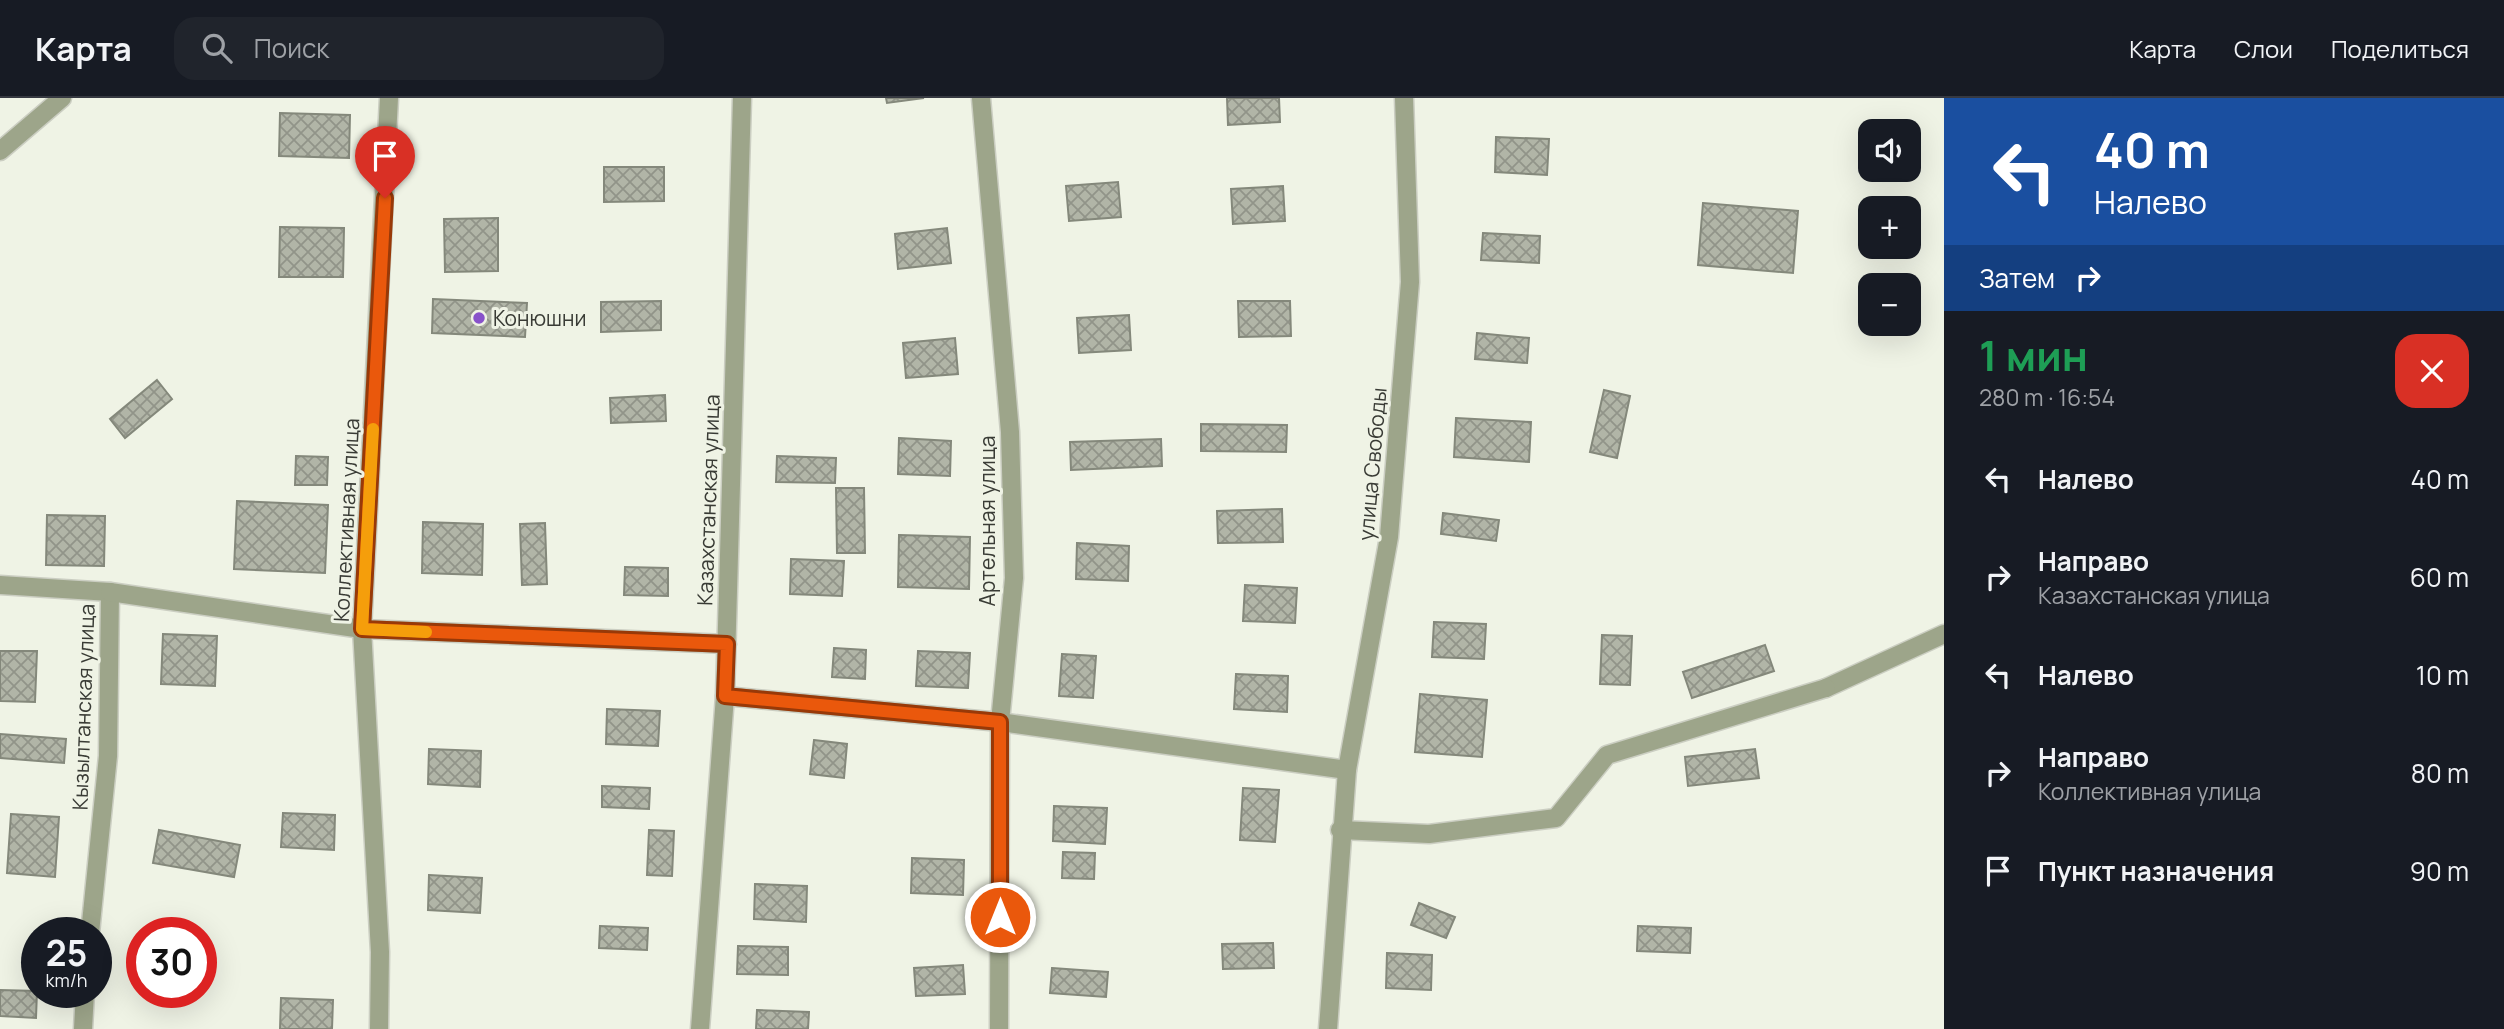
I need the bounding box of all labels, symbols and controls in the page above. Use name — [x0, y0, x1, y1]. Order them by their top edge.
search box — [174, 17, 664, 80]
text: Карта — [35, 26, 132, 71]
icon: search — [198, 29, 236, 67]
text: Поиск — [254, 30, 329, 66]
text: Карта — [2129, 32, 2196, 65]
text: Слои — [2234, 32, 2293, 65]
text: Поделиться — [2331, 32, 2469, 65]
text: 40 m — [2094, 116, 2210, 183]
map controls — [1858, 119, 1921, 336]
button: sound — [1858, 119, 1921, 182]
pin — [355, 126, 415, 198]
icon: left — [1979, 126, 2070, 217]
icon: arrive — [366, 137, 404, 175]
text: Налево — [2094, 180, 2207, 224]
button: + — [1858, 196, 1921, 259]
icon: right — [2069, 259, 2107, 297]
text: Затем — [1979, 260, 2055, 296]
button: − — [1858, 273, 1921, 336]
place label: Конюшни — [493, 304, 586, 332]
marker: Конюшни — [471, 310, 487, 326]
text: 1 мин — [1979, 326, 2088, 384]
button: close — [2395, 334, 2469, 408]
text: 280 m · 16:54 — [1979, 381, 2115, 413]
street label: улица Свободы — [1351, 386, 1393, 542]
street label: Казахстанская улица — [690, 394, 726, 606]
street label: Коллективная улица — [327, 417, 365, 623]
street label: Артельная улица — [973, 436, 1001, 606]
icon: left — [1979, 460, 2017, 498]
text: Налево — [2038, 461, 2134, 497]
text: 40 m — [2411, 461, 2469, 497]
text: Направо — [2038, 543, 2149, 579]
icon: right — [1979, 558, 2017, 596]
text: 60 m — [2410, 559, 2469, 595]
text: Казахстанская улица — [2038, 579, 2270, 611]
street label: Кызылтанская улица — [65, 603, 101, 811]
icon: left — [1979, 656, 2017, 694]
text: Налево — [2038, 657, 2134, 693]
text: 10 m — [2416, 657, 2469, 693]
text: Направо — [2038, 739, 2149, 775]
icon: right — [1979, 754, 2017, 792]
text: 80 m — [2411, 755, 2469, 791]
text: Коллективная улица — [2038, 775, 2261, 807]
icon: arrive — [1979, 852, 2017, 890]
text: Пункт назначения — [2038, 853, 2274, 889]
text: 90 m — [2410, 853, 2469, 889]
position arrow — [963, 880, 1037, 954]
speed limit sign: 30 — [126, 917, 217, 1008]
text: 25 — [46, 929, 87, 977]
text: km/h — [46, 968, 87, 992]

